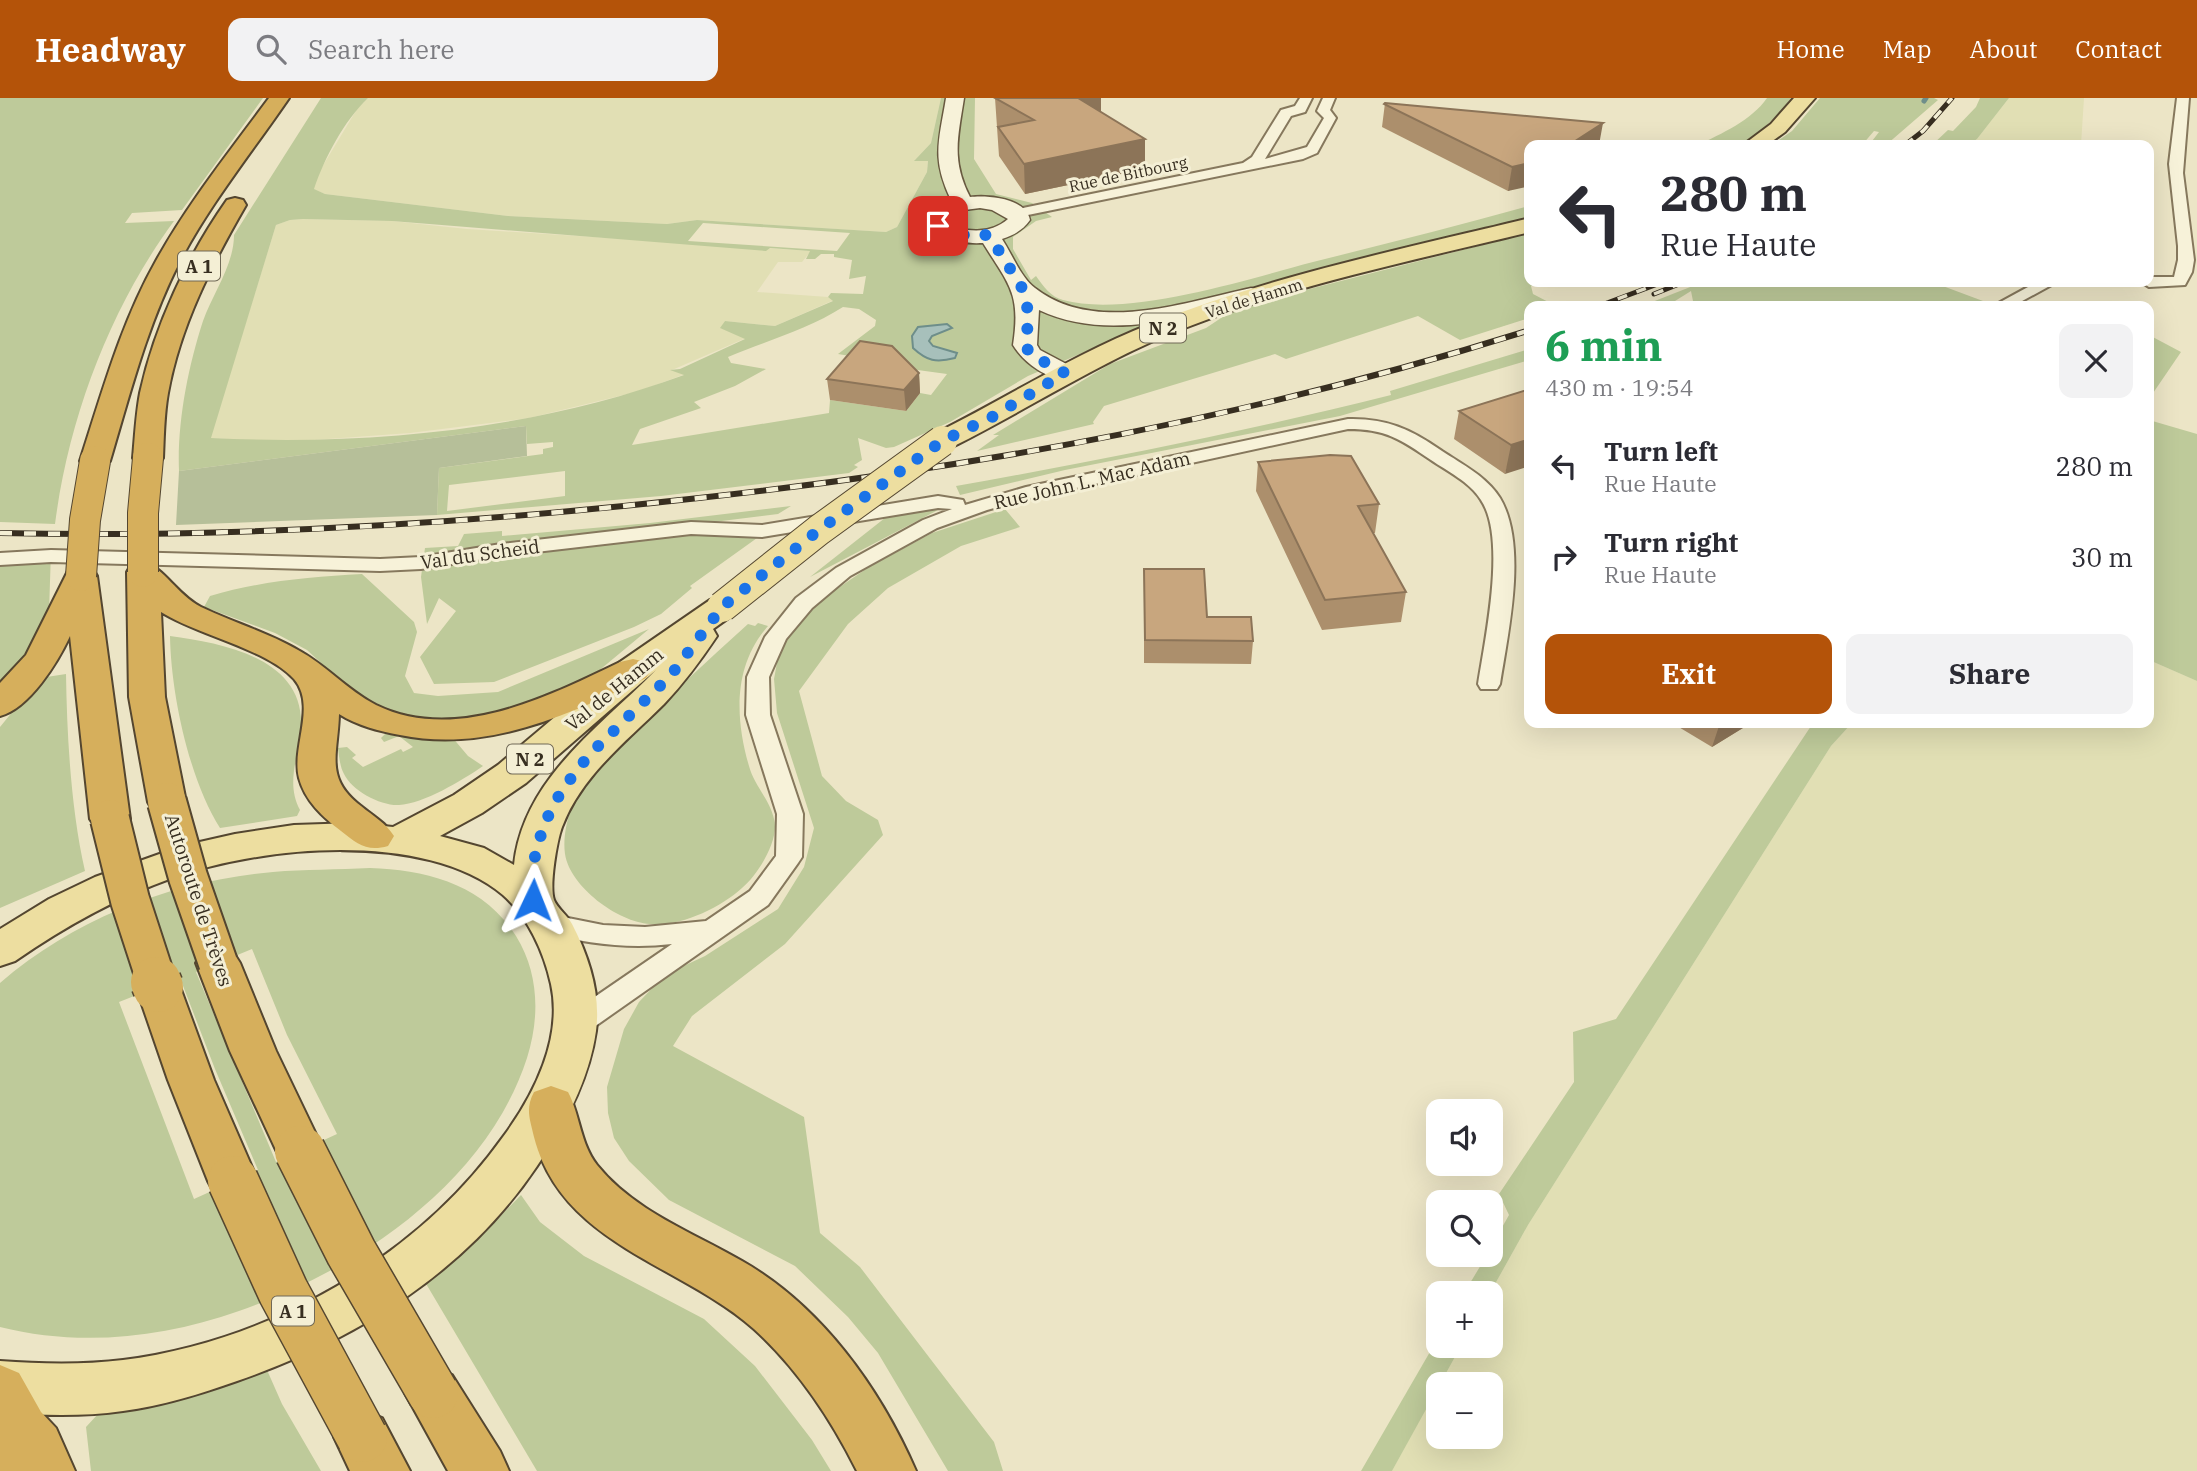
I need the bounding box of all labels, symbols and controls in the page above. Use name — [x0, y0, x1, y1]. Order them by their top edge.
search box — [228, 18, 718, 81]
text: Headway — [35, 28, 186, 71]
icon: search — [252, 30, 290, 68]
text: Search here — [308, 32, 454, 66]
text: Home — [1777, 33, 1845, 65]
text: Map — [1883, 33, 1931, 65]
text: About — [1969, 33, 2037, 65]
text: Contact — [2075, 33, 2162, 65]
street label: Rue de Bitbourg — [1067, 152, 1189, 196]
text: 280 m — [1660, 161, 1807, 224]
icon: left — [1545, 168, 1636, 259]
pin — [908, 196, 968, 256]
icon: arrive — [919, 207, 957, 245]
text: Rue Haute — [1660, 223, 1816, 265]
road number: A 1 — [178, 252, 220, 280]
street label: Val de Hamm — [1203, 274, 1305, 322]
road number: N 2 — [1140, 313, 1186, 342]
text: 6 min — [1545, 318, 1663, 373]
button: close — [2059, 324, 2133, 398]
text: 430 m · 19:54 — [1545, 372, 1694, 402]
text: Turn left — [1604, 434, 1718, 468]
street label: Rue John L. Mac Adam — [991, 446, 1193, 514]
icon: left — [1545, 447, 1583, 485]
text: 280 m — [2055, 449, 2133, 483]
text: Rue Haute — [1604, 468, 1716, 498]
text: Turn right — [1604, 525, 1738, 559]
street label: Val du Scheid — [419, 534, 541, 574]
icon: right — [1545, 538, 1583, 576]
text: 30 m — [2071, 540, 2133, 574]
text: Rue Haute — [1604, 559, 1716, 589]
button: Exit — [1545, 634, 1832, 714]
button: Share — [1846, 634, 2133, 714]
street label: Val de Hamm — [560, 642, 668, 736]
road number: N 2 — [507, 744, 553, 774]
street label: Autoroute de Trèves — [160, 811, 238, 989]
position arrow — [496, 863, 570, 937]
map controls — [1426, 1099, 1503, 1449]
button: sound — [1426, 1099, 1503, 1176]
button: search — [1426, 1190, 1503, 1267]
button: + — [1426, 1281, 1503, 1358]
road number: A 1 — [272, 1296, 314, 1326]
button: − — [1426, 1372, 1503, 1449]

